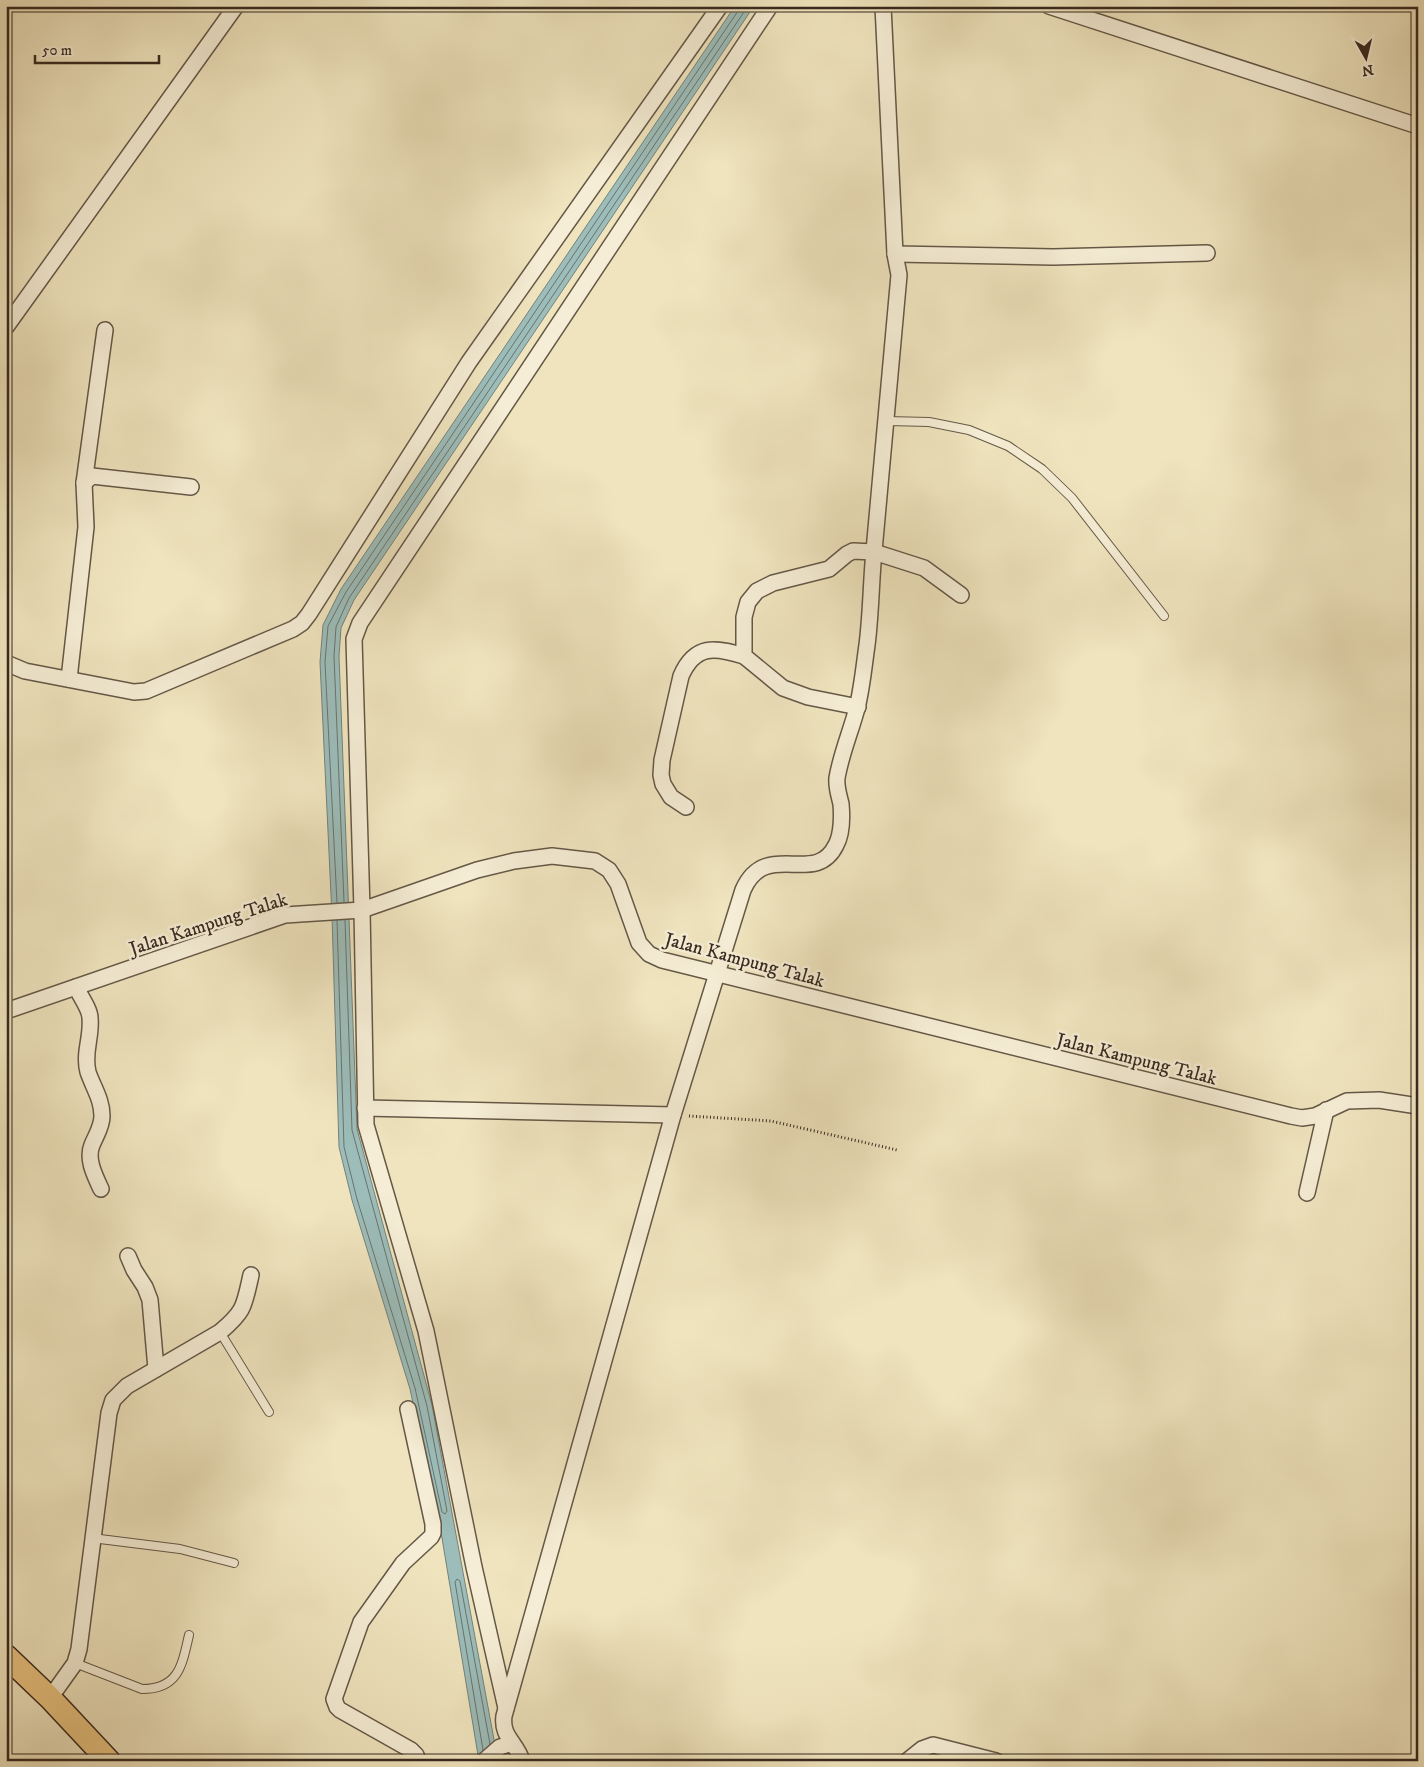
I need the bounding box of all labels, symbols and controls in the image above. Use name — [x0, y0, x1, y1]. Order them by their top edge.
scale bar — [35, 32, 159, 64]
north arrow — [1342, 32, 1392, 82]
text: 50 m — [42, 41, 72, 60]
text: N — [1360, 60, 1375, 80]
street label: Jalan Kampung Talak — [125, 888, 291, 961]
street label: Jalan Kampung Talak — [660, 928, 828, 993]
street label: Jalan Kampung Talak — [1052, 1028, 1220, 1091]

